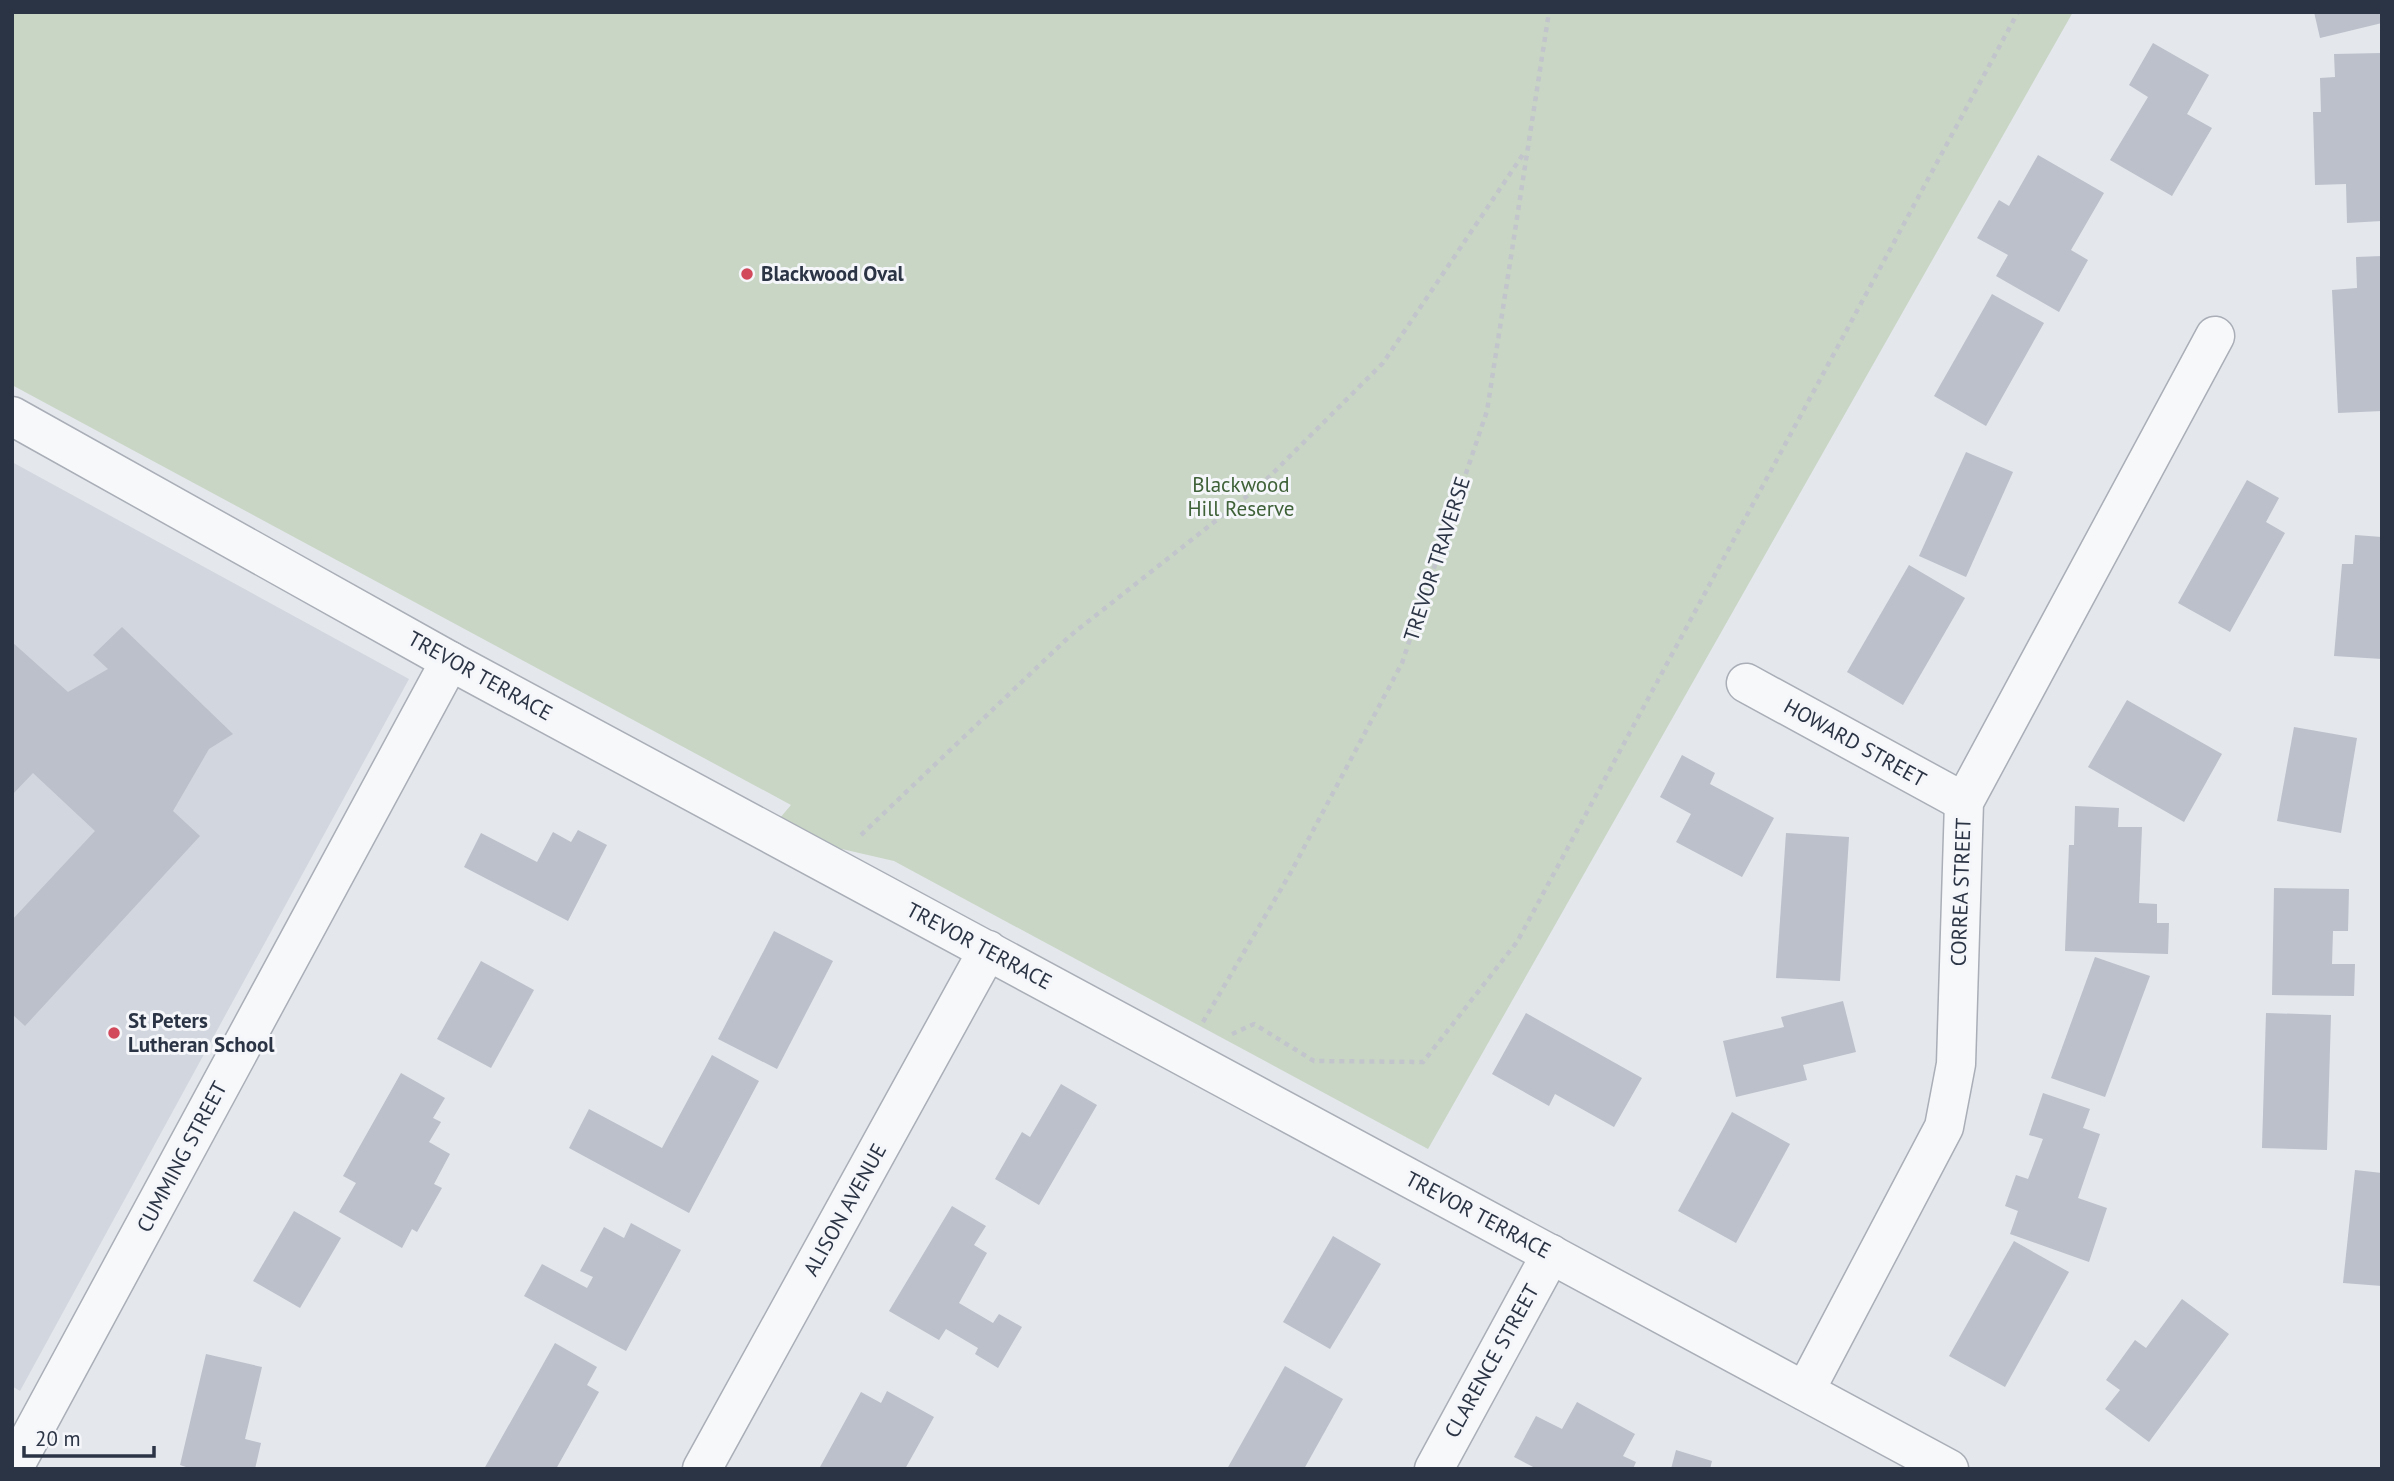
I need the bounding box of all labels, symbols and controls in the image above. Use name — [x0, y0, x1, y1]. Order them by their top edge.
place label: Blackwood Oval — [761, 260, 905, 287]
marker: Blackwood Oval — [739, 266, 755, 282]
park label: Blackwood Hill Reserve — [1188, 471, 1294, 522]
street label: TREVOR TRAVERSE — [1397, 473, 1476, 645]
street label: TREVOR TERRACE — [403, 625, 557, 726]
street label: HOWARD STREET — [1779, 692, 1931, 793]
street label: CORREA STREET — [1944, 817, 1977, 967]
street label: TREVOR TERRACE — [902, 896, 1057, 995]
place label: St Peters Lutheran School — [128, 1007, 275, 1058]
marker: St Peters Lutheran School — [106, 1025, 122, 1041]
street label: CUMMING STREET — [130, 1076, 233, 1237]
street label: ALISON AVENUE — [797, 1139, 892, 1281]
street label: TREVOR TERRACE — [1401, 1165, 1556, 1264]
street label: CLARENCE STREET — [1438, 1279, 1545, 1442]
scale bar — [24, 1414, 154, 1458]
text: 20 m — [35, 1425, 81, 1452]

